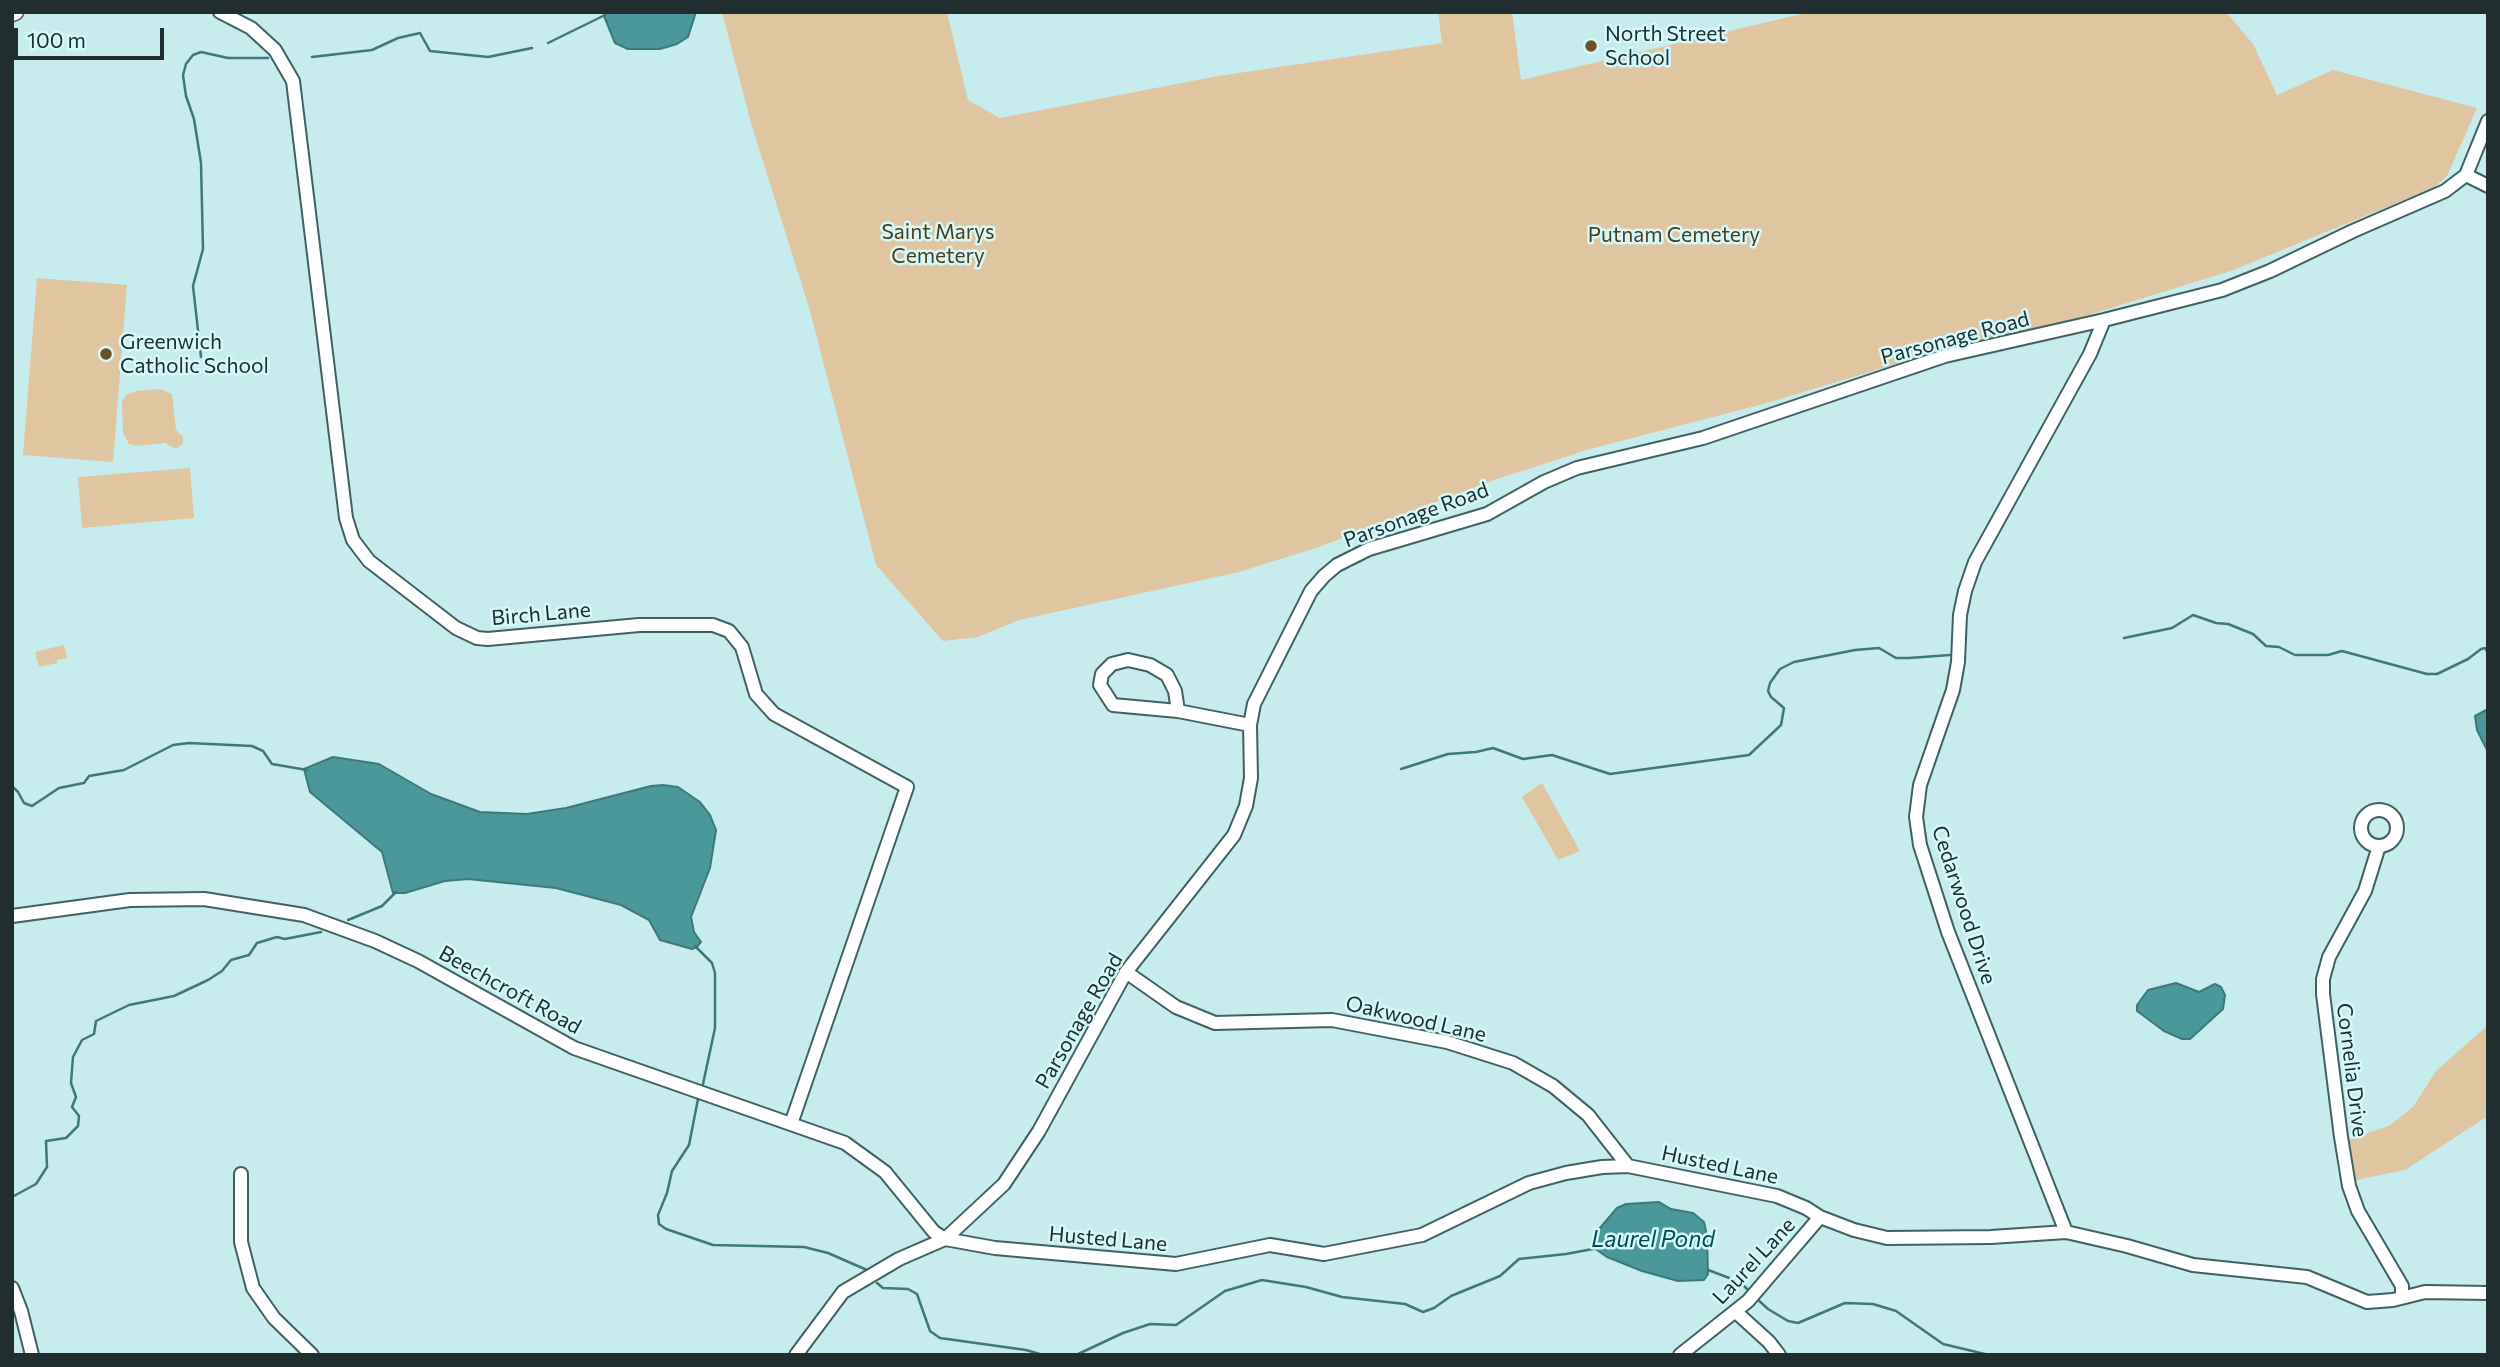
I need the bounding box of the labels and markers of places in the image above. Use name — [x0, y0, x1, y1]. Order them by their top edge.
place label: North Street School — [1605, 21, 1726, 71]
marker: North Street School — [1583, 38, 1599, 54]
place label: Greenwich Catholic School — [120, 329, 269, 379]
marker: Greenwich Catholic School — [98, 346, 114, 362]

